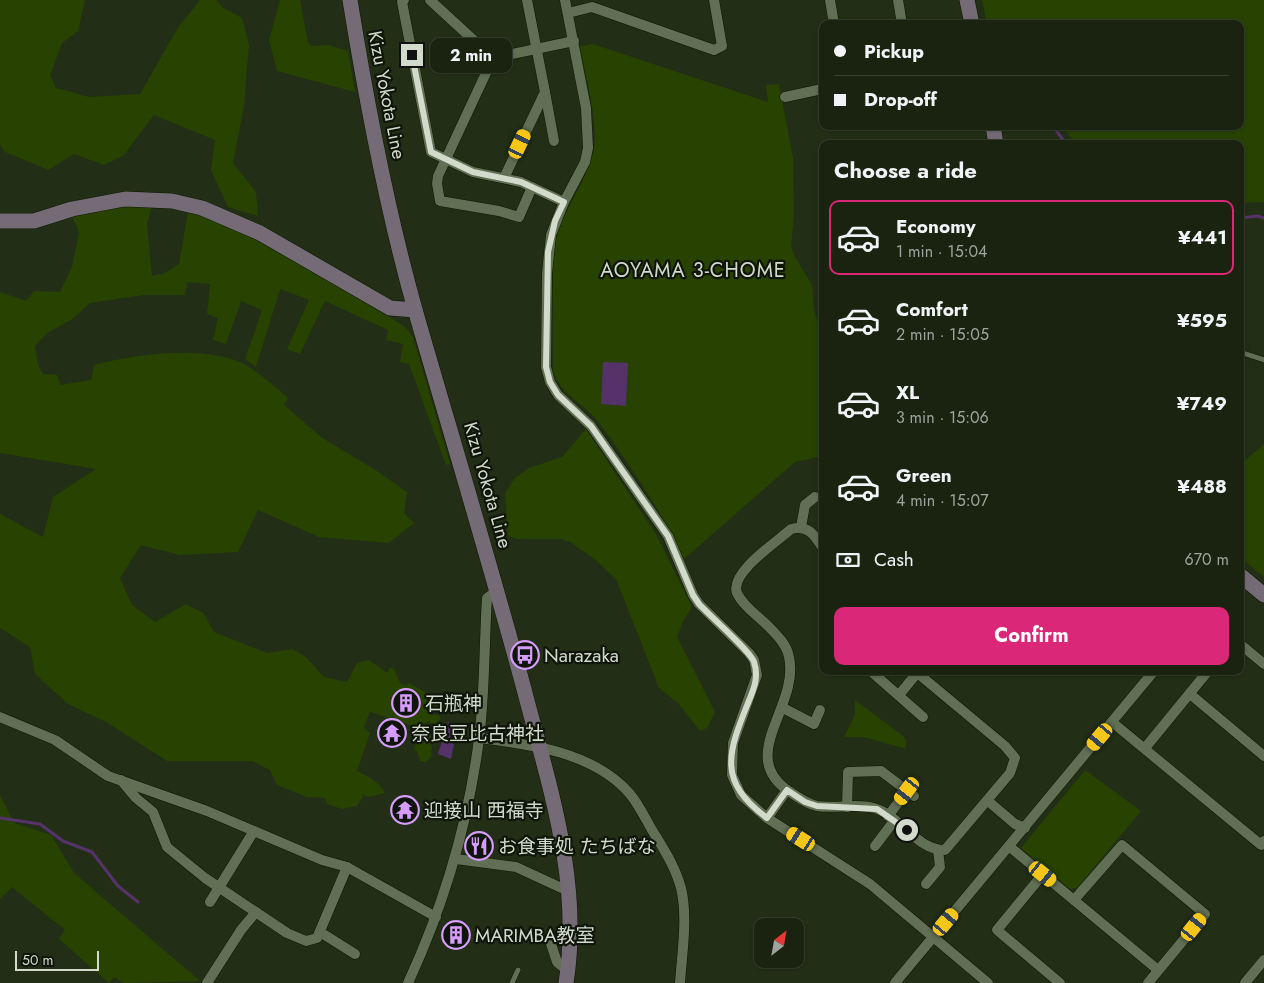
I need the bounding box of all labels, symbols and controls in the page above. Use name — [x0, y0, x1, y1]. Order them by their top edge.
street label: Kizu Yokota Line — [361, 29, 413, 162]
callout: 2 min — [430, 38, 512, 72]
text: Pickup — [864, 38, 924, 65]
route end — [401, 44, 423, 66]
text: 2 min — [450, 44, 492, 67]
text: Drop-off — [864, 86, 937, 113]
car — [506, 127, 533, 161]
text: Choose a ride — [834, 154, 977, 186]
text: Economy — [896, 213, 976, 240]
icon: car — [836, 215, 881, 260]
text: ¥441 — [1178, 224, 1227, 251]
text: 1 min · 15:04 — [896, 240, 987, 263]
district label: AOYAMA 3-CHOME — [600, 256, 786, 285]
text: Comfort — [896, 296, 968, 323]
icon: car — [836, 298, 881, 343]
text: ¥595 — [1177, 307, 1227, 334]
text: 2 min · 15:05 — [896, 323, 989, 346]
text: XL — [896, 379, 919, 406]
icon: car — [836, 381, 881, 426]
text: ¥749 — [1177, 390, 1227, 417]
text: 3 min · 15:06 — [896, 406, 989, 429]
street label: Kizu Yokota Line — [457, 419, 519, 551]
text: Green — [896, 462, 952, 489]
icon: car — [836, 464, 881, 509]
text: ¥488 — [1177, 473, 1227, 500]
text: 4 min · 15:07 — [896, 489, 989, 512]
icon: cash — [834, 546, 862, 574]
text: Cash — [874, 546, 914, 573]
text: 670 m — [1185, 548, 1229, 571]
button: Confirm — [834, 607, 1229, 665]
bus stop icon: Narazaka — [510, 640, 540, 670]
place label: Narazaka — [544, 642, 619, 669]
building icon: 石瓶神 — [391, 688, 421, 718]
place label: 石瓶神 — [425, 690, 482, 717]
temple icon: 奈良豆比古神社 — [377, 718, 407, 748]
place label: 奈良豆比古神社 — [411, 720, 544, 747]
car — [1084, 721, 1115, 753]
car — [891, 775, 922, 807]
temple icon: 迎接山 西福寺 — [390, 795, 420, 825]
place label: 迎接山 西福寺 — [424, 797, 544, 824]
route start — [896, 819, 918, 841]
car — [784, 825, 817, 853]
restaurant icon: お食事処 たちばな — [464, 831, 494, 861]
place label: お食事処 たちばな — [498, 833, 656, 860]
car — [1026, 859, 1059, 889]
car — [930, 906, 961, 938]
car — [1178, 911, 1209, 943]
north arrow — [754, 918, 804, 968]
map controls — [754, 918, 804, 968]
building icon: MARIMBA教室 — [441, 920, 471, 950]
place label: MARIMBA教室 — [475, 922, 594, 949]
scale bar — [15, 948, 99, 971]
text: 50 m — [22, 950, 53, 970]

